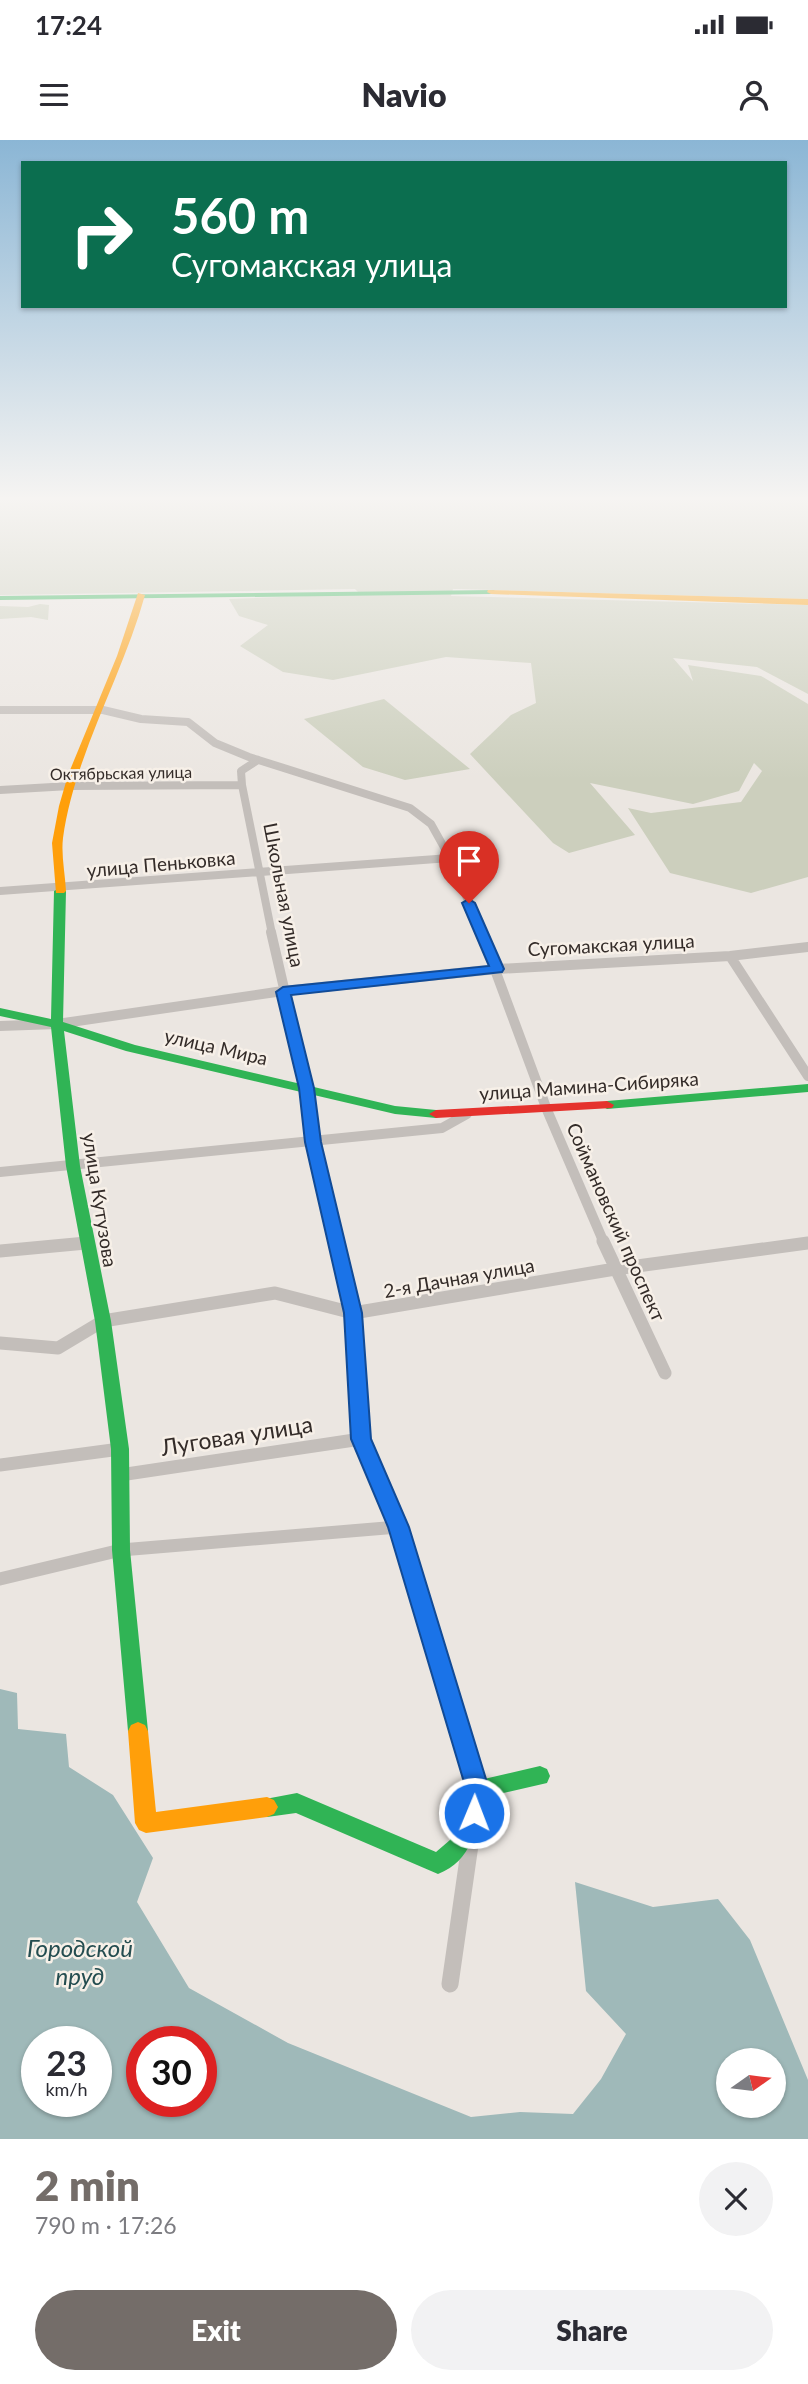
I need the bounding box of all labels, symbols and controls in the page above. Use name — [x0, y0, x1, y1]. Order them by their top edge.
text: 17:24 — [35, 9, 102, 41]
text: Navio — [361, 75, 447, 114]
icon: menu — [35, 76, 73, 114]
icon: person — [735, 76, 773, 114]
text: 560 m — [171, 186, 309, 244]
icon: right — [56, 189, 147, 280]
text: Сугомакская улица — [171, 245, 452, 284]
street label: Октябрьская улица — [50, 762, 192, 783]
street label: Школьная улица — [259, 821, 310, 969]
pin — [439, 831, 499, 903]
icon: arrive — [450, 842, 488, 880]
street label: улица Пеньковка — [86, 846, 236, 881]
street label: Сугомакская улица — [527, 929, 695, 960]
street label: улица Мира — [162, 1023, 270, 1070]
street label: улица Мамина-Сибиряка — [478, 1066, 699, 1105]
street label: Соймановский проспект — [562, 1119, 671, 1325]
street label: улица Кутузова — [79, 1131, 122, 1269]
street label: 2-я Дачная улица — [382, 1253, 536, 1302]
street label: Луговая улица — [158, 1409, 315, 1461]
position arrow — [437, 1776, 511, 1850]
water label: Городской пруд — [27, 1933, 133, 1990]
speed limit sign: 30 — [126, 2026, 217, 2117]
text: 23 — [46, 2041, 87, 2083]
north arrow — [716, 2048, 786, 2118]
map controls — [716, 2048, 786, 2118]
text: km/h — [45, 2078, 88, 2100]
text: 2 min — [35, 2160, 140, 2210]
button: close — [699, 2162, 773, 2236]
text: 790 m · 17:26 — [35, 2211, 177, 2239]
button: Exit — [35, 2290, 397, 2370]
button: Share — [411, 2290, 773, 2370]

